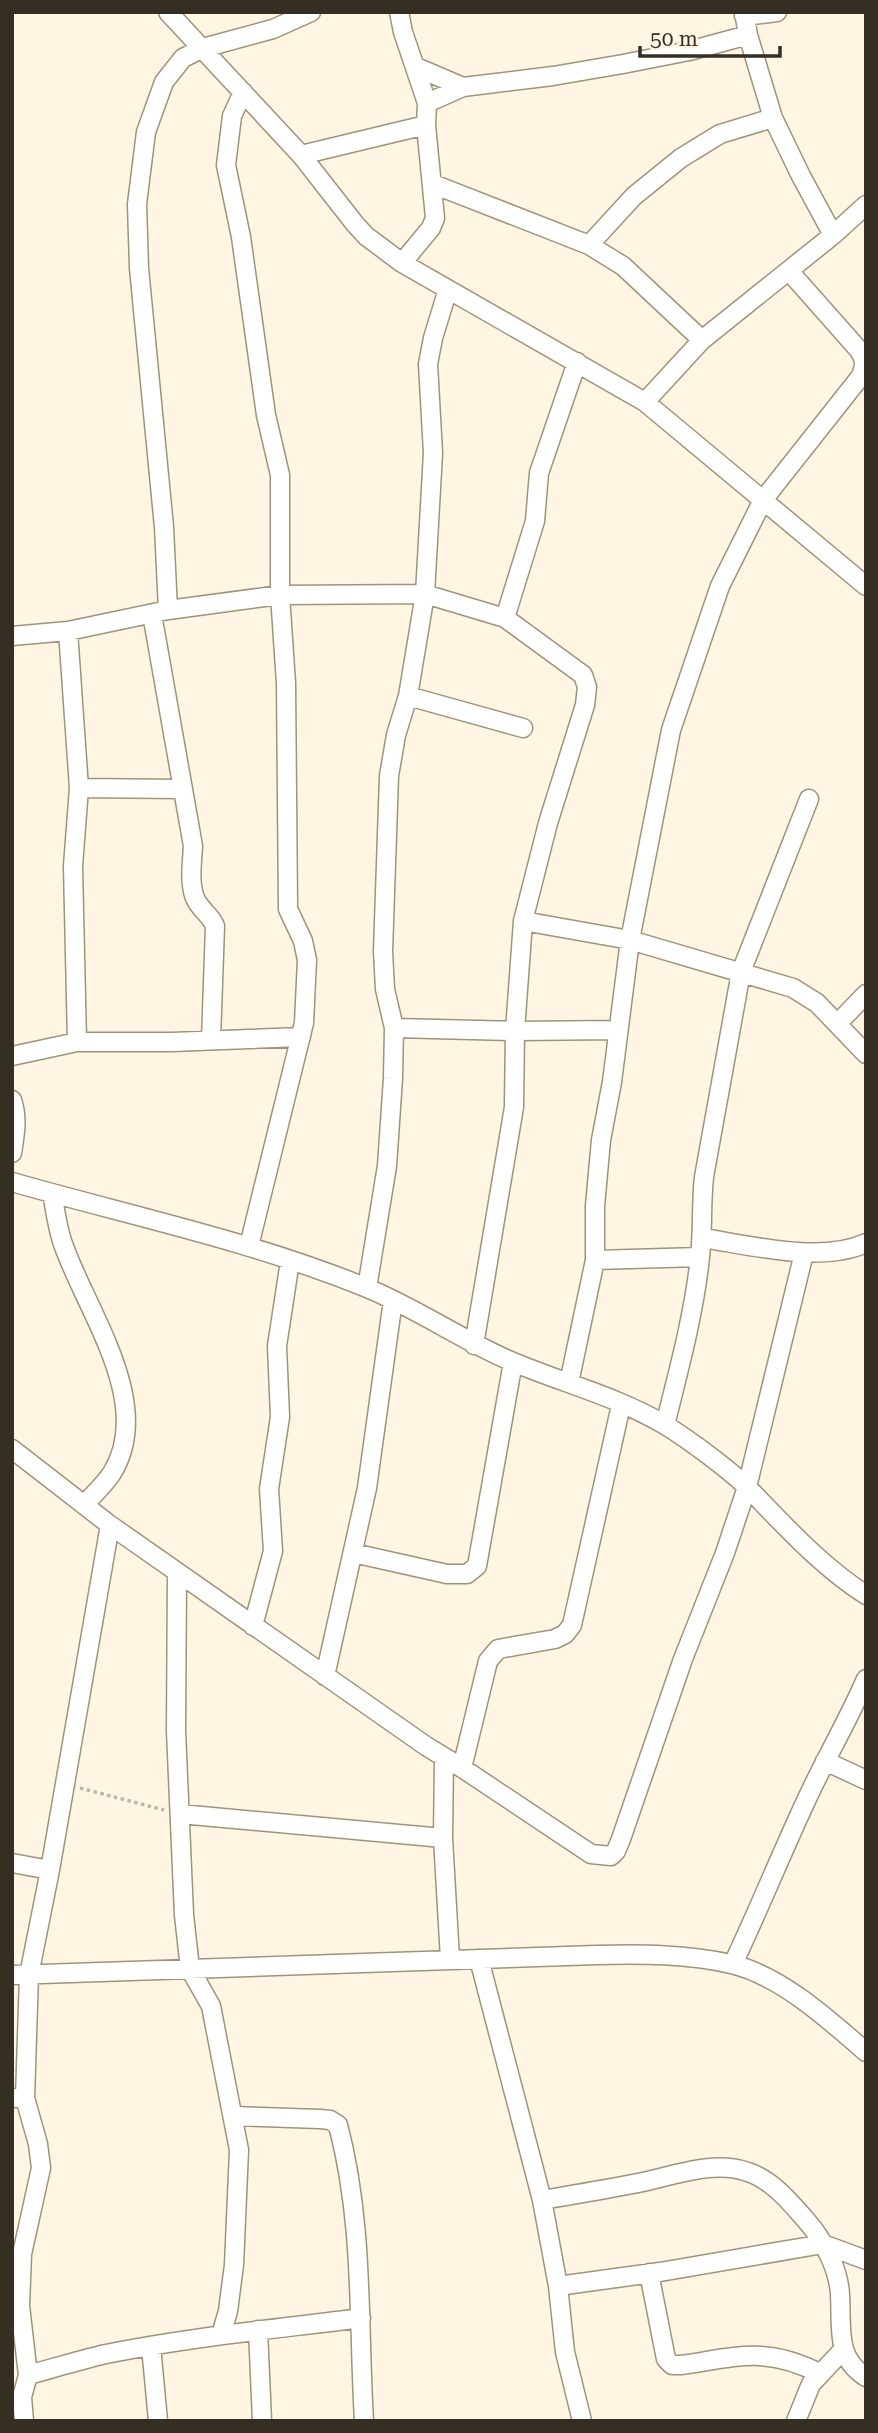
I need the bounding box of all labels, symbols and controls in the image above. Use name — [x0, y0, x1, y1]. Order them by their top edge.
scale bar — [640, 14, 780, 58]
text: 50 m — [650, 27, 698, 51]

